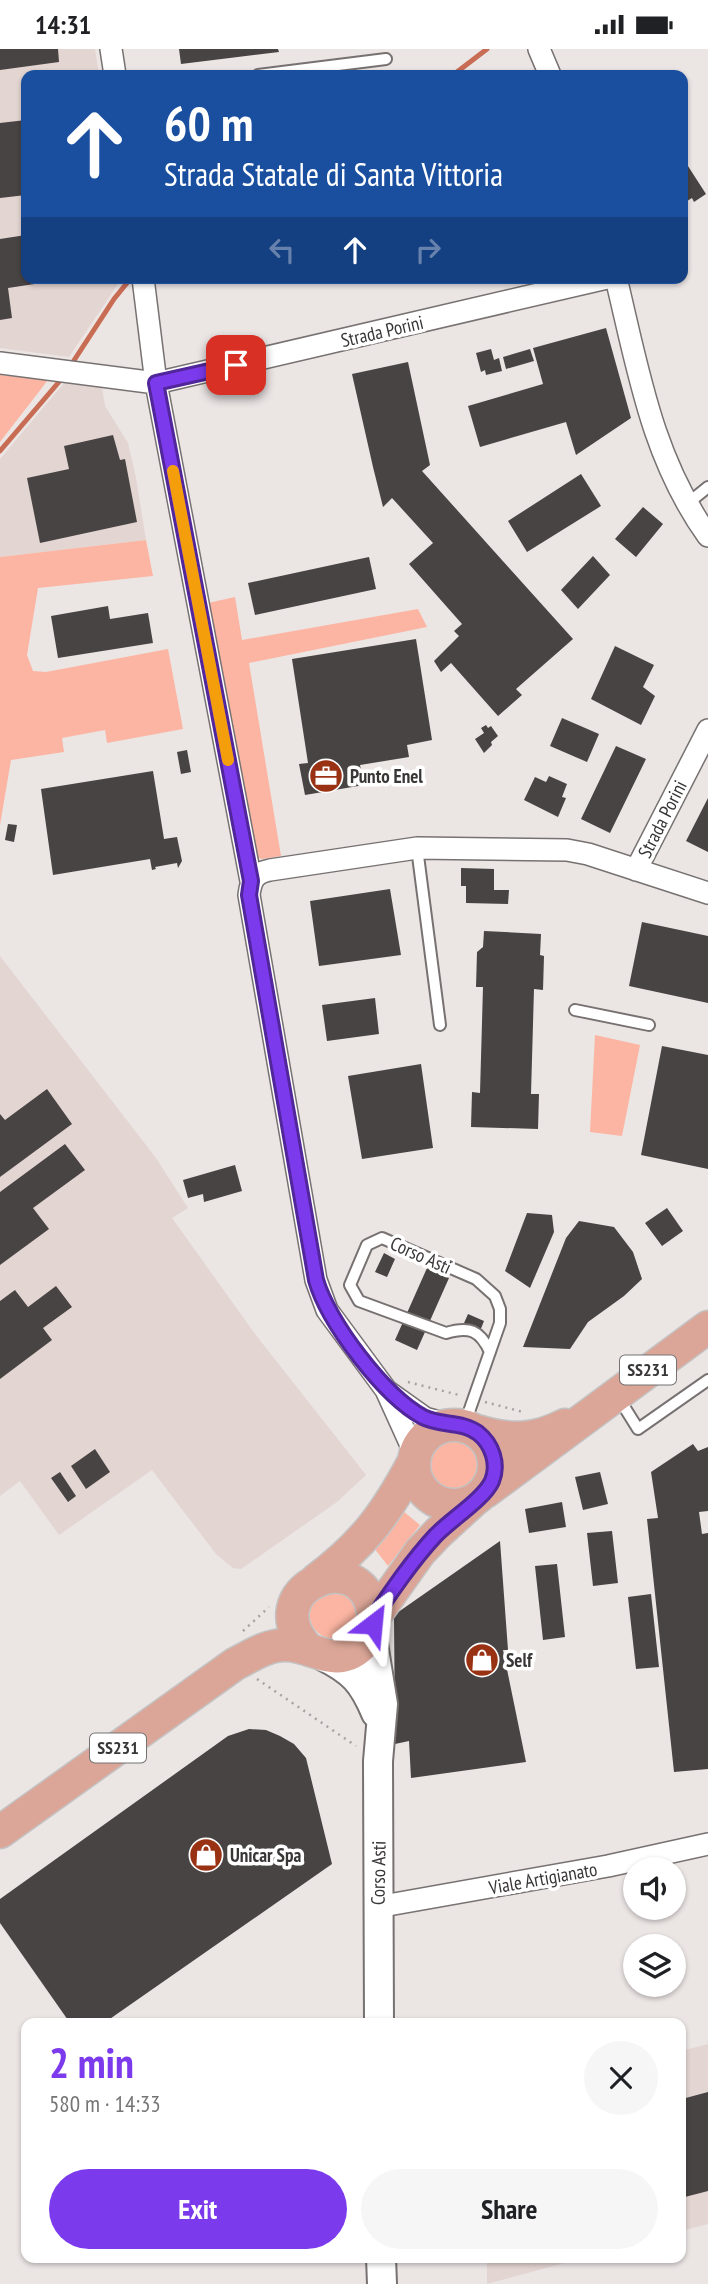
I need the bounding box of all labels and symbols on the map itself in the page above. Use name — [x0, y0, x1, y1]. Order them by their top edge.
street label: Strada Porini — [338, 310, 426, 352]
pin — [206, 335, 266, 395]
office icon: Punto Enel — [307, 757, 345, 795]
place label: Punto Enel — [350, 764, 423, 788]
street label: Strada Porini — [632, 776, 692, 862]
street label: Corso Asti — [387, 1231, 455, 1279]
road number: SS231 — [620, 1355, 676, 1385]
position arrow — [336, 1587, 410, 1661]
shop icon: Self — [463, 1641, 501, 1679]
place label: Self — [506, 1648, 533, 1672]
road number: SS231 — [90, 1733, 146, 1763]
shop icon: Unicar Spa — [187, 1836, 225, 1874]
street label: Corso Asti — [365, 1841, 391, 1905]
place label: Unicar Spa — [230, 1843, 301, 1867]
street label: Viale Artigianato — [486, 1857, 599, 1899]

